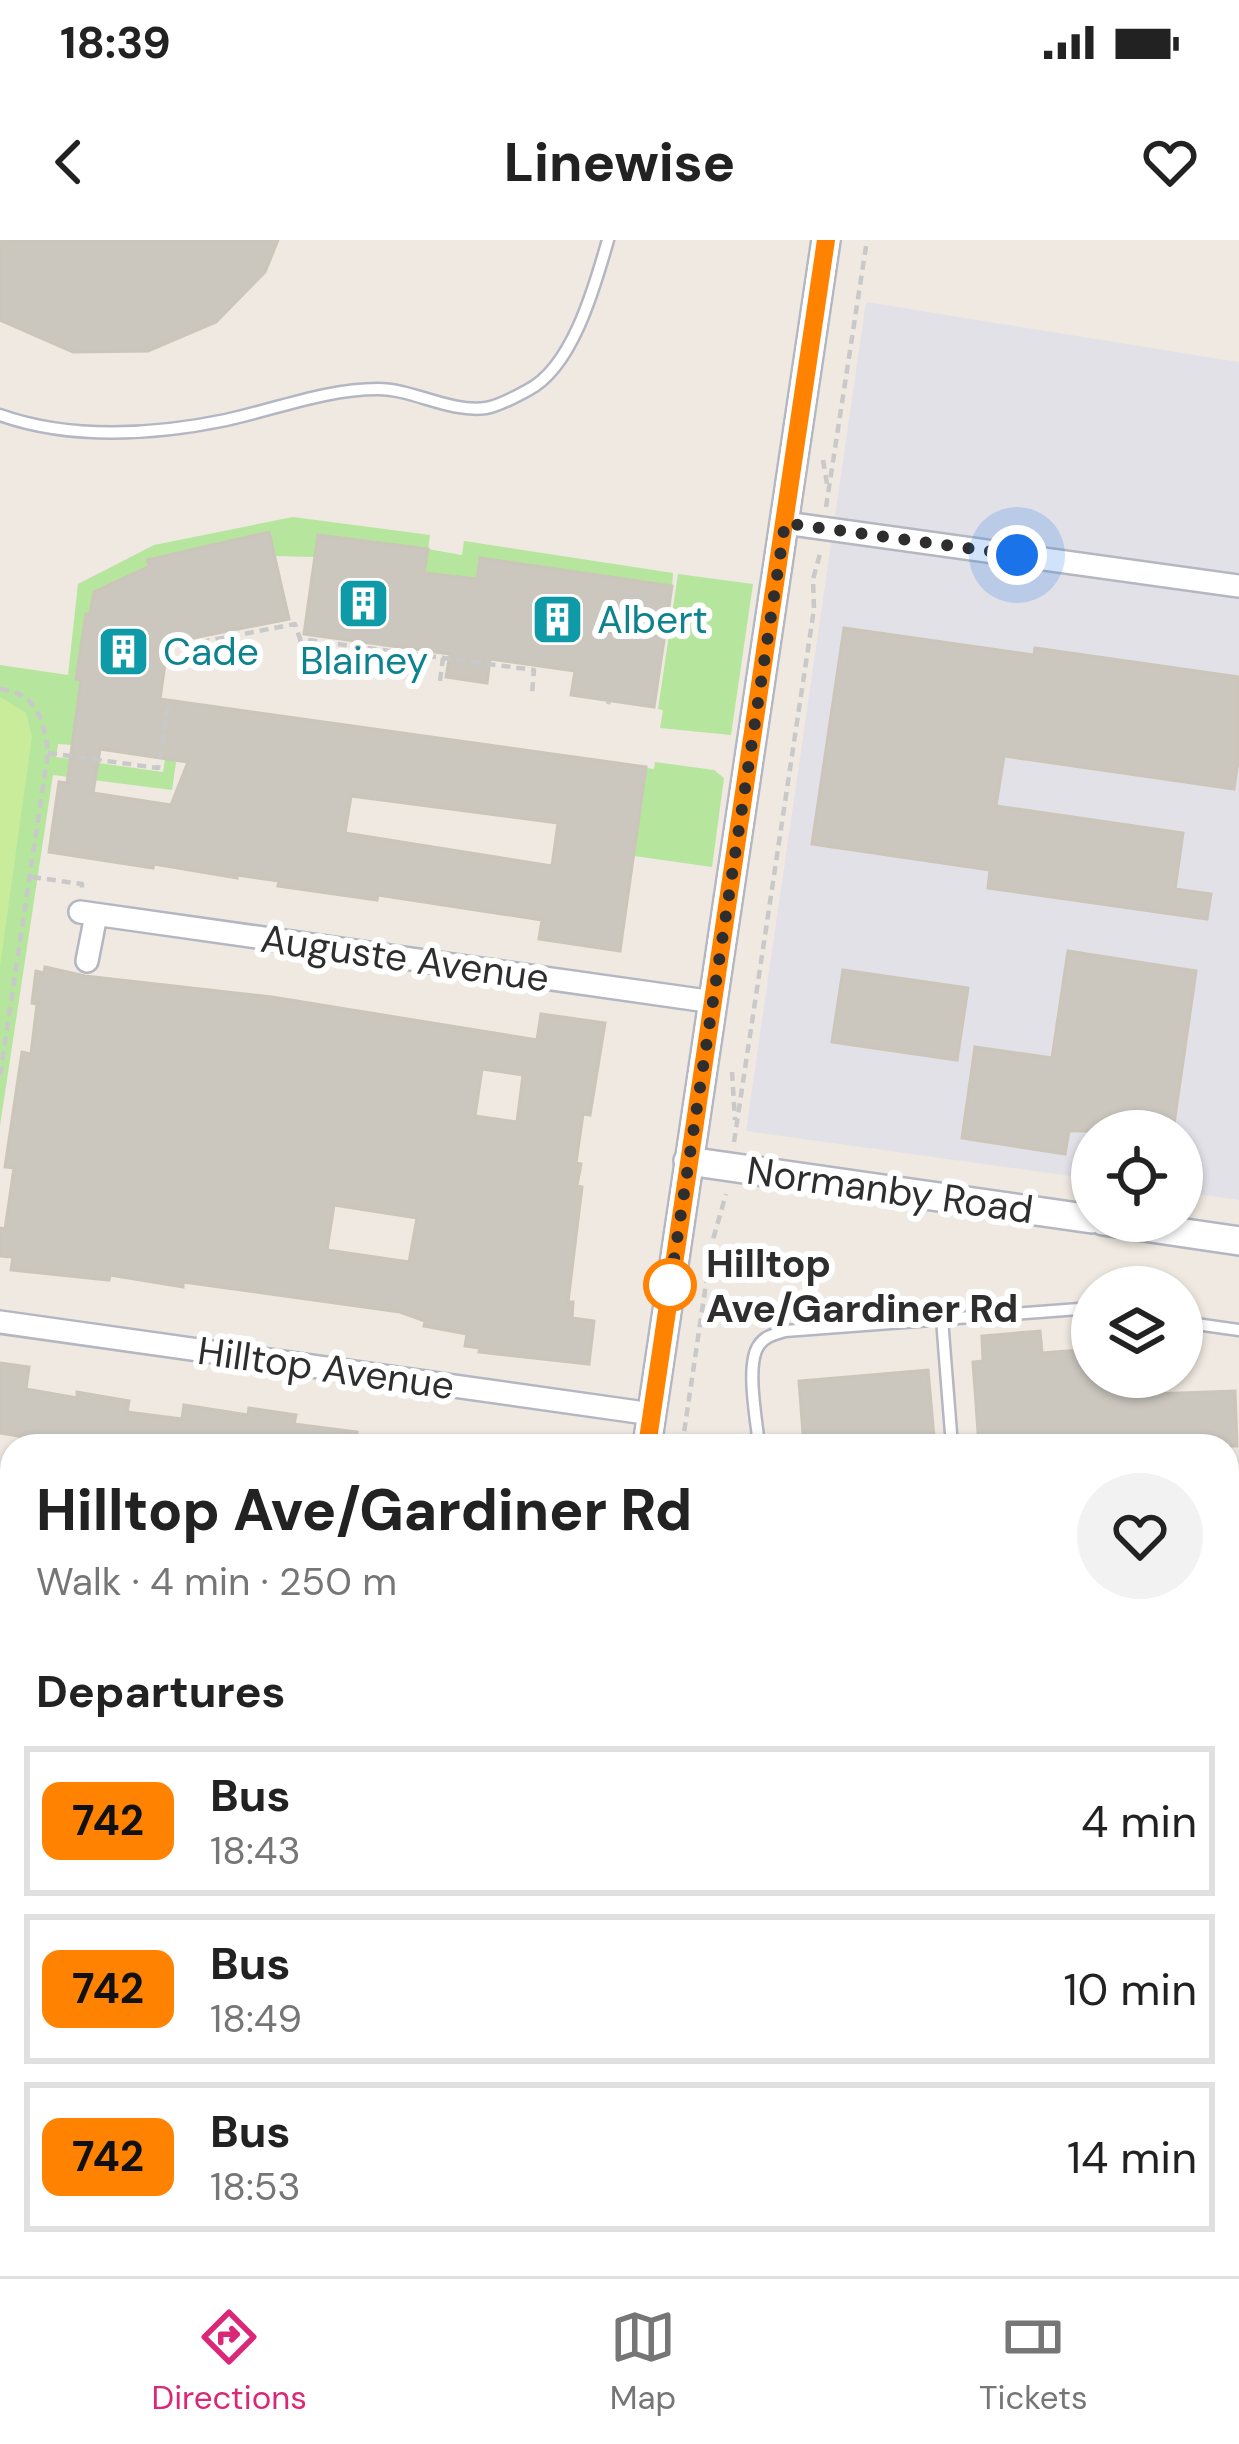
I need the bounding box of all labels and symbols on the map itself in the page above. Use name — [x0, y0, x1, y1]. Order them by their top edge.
your location — [987, 525, 1047, 585]
building icon: Blainey — [336, 575, 392, 631]
building icon: Albert — [530, 591, 586, 647]
place label: Albert — [597, 594, 708, 645]
building icon: Cade — [96, 623, 152, 679]
place label: Cade — [163, 626, 259, 677]
place label: Blainey — [300, 635, 428, 686]
street label: Auguste Avenue — [258, 913, 552, 1003]
street label: Normanby Road — [744, 1145, 1036, 1235]
place label: Hilltop Ave/Gardiner Rd — [706, 1238, 1018, 1334]
marker: Hilltop Ave/Gardiner Rd — [645, 1260, 695, 1310]
street label: Hilltop Avenue — [194, 1325, 458, 1411]

